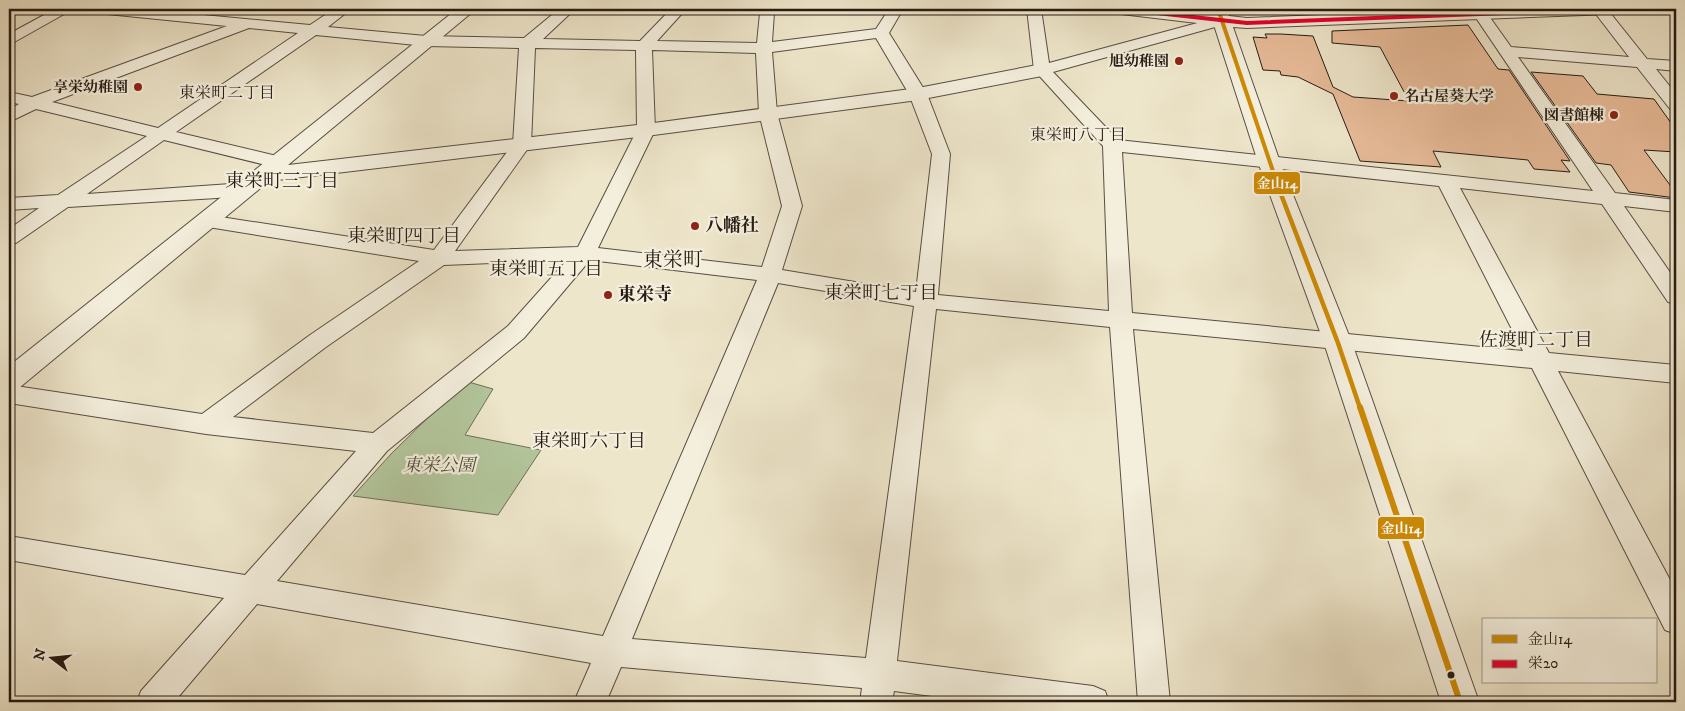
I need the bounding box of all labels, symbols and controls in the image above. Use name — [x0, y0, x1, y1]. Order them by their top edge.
place label: 旭幼稚園 — [1109, 52, 1169, 71]
marker: 旭幼稚園 — [1173, 55, 1185, 67]
place label: 享栄幼稚園 — [53, 78, 128, 97]
marker: 享栄幼稚園 — [132, 81, 144, 93]
district label: 東栄町二丁目 — [179, 83, 275, 103]
place label: 名古屋葵大学 — [1404, 87, 1494, 106]
marker: 名古屋葵大学 — [1388, 90, 1400, 102]
place label: 図書館棟 — [1544, 106, 1604, 125]
marker: 図書館棟 — [1608, 109, 1620, 121]
district label: 東栄町八丁目 — [1030, 125, 1126, 145]
district label: 東栄町三丁目 — [225, 170, 339, 193]
line badge: 金山14 — [1253, 171, 1301, 195]
text: 金山14 — [1256, 175, 1299, 193]
place label: 八幡社 — [705, 215, 759, 237]
marker: 八幡社 — [689, 220, 701, 232]
district label: 東栄町四丁目 — [347, 225, 461, 248]
district label: 東栄町 — [643, 248, 703, 273]
district label: 東栄町五丁目 — [489, 258, 603, 281]
district label: 東栄町七丁目 — [824, 282, 938, 305]
place label: 東栄寺 — [618, 284, 672, 306]
marker: 東栄寺 — [602, 289, 614, 301]
district label: 佐渡町二丁目 — [1479, 329, 1593, 352]
district label: 東栄町六丁目 — [532, 430, 646, 453]
park label: 東栄公園 — [403, 455, 478, 477]
line badge: 金山14 — [1377, 516, 1425, 540]
text: 金山14 — [1380, 520, 1423, 538]
legend — [1482, 618, 1658, 684]
text: 金山14 — [1528, 630, 1573, 649]
north arrow — [28, 634, 78, 684]
text: N — [30, 646, 51, 663]
text: 栄20 — [1528, 654, 1558, 673]
unlabelled marker — [1446, 670, 1456, 680]

